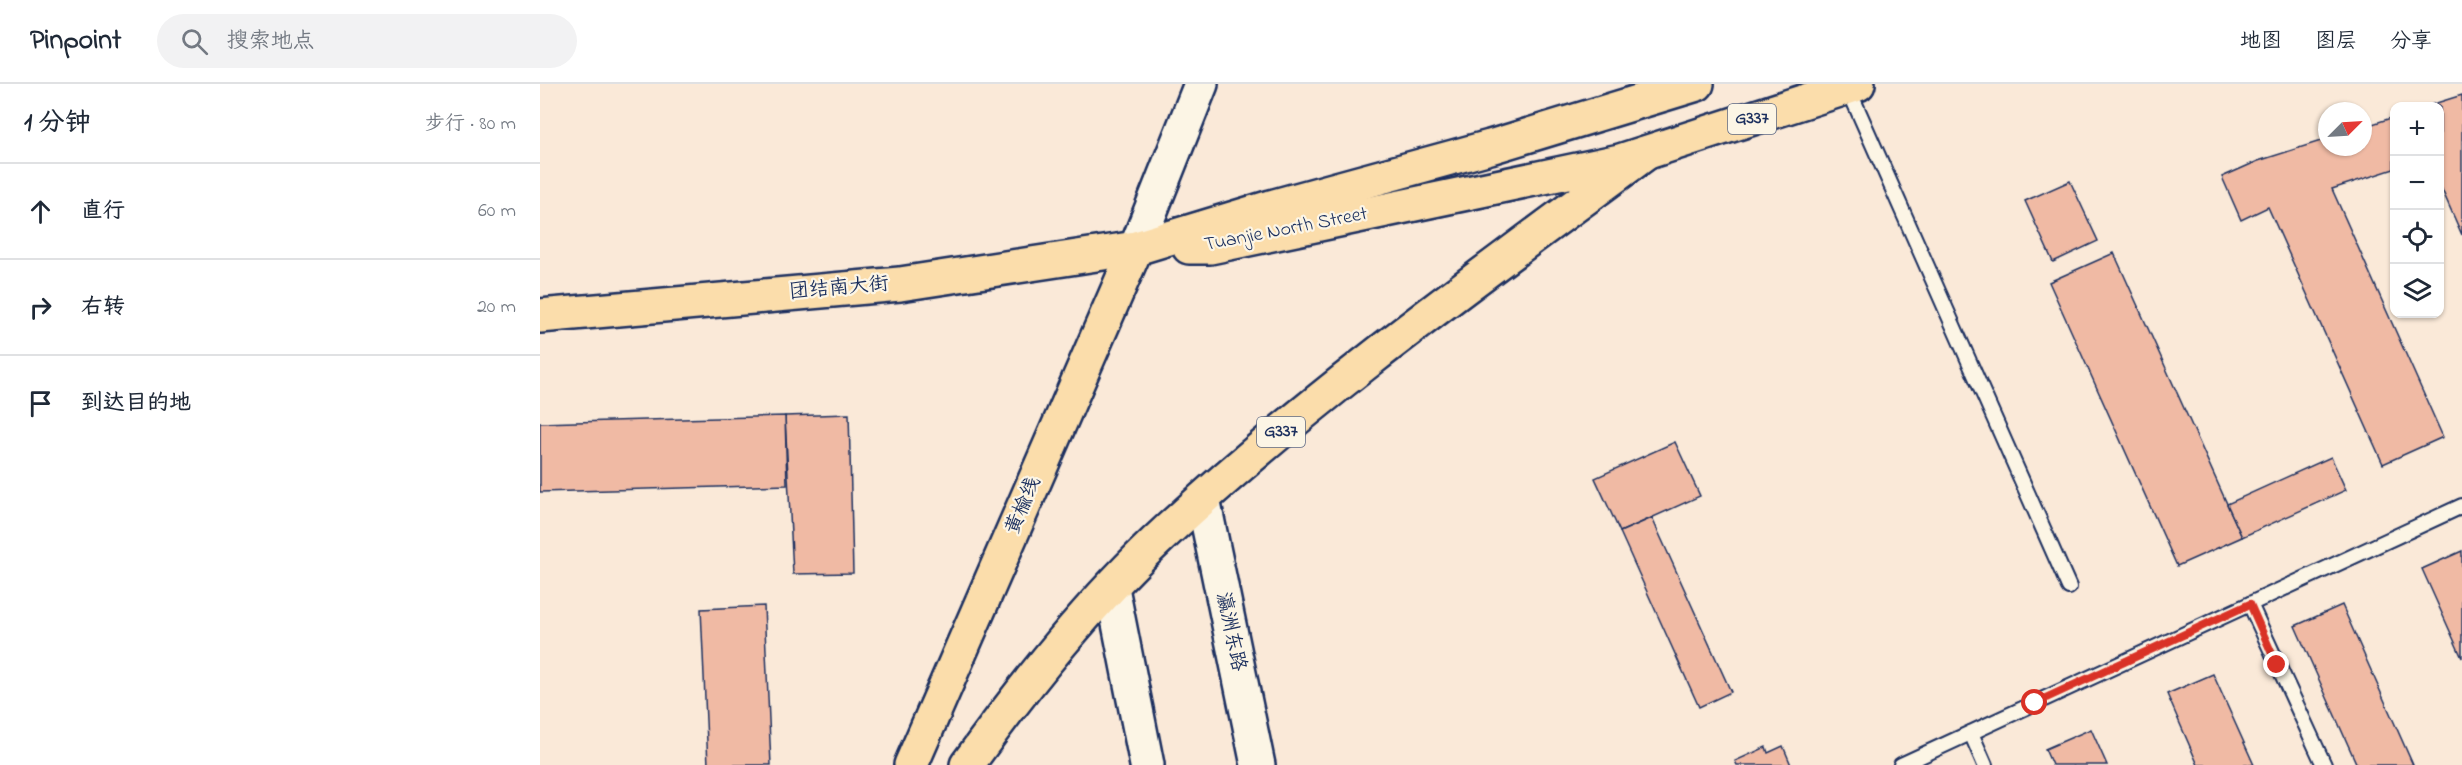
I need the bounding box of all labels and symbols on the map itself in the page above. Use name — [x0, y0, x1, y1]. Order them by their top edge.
north arrow — [2318, 102, 2372, 156]
road number: G337 — [1728, 104, 1776, 134]
street label: Tuanjie North Street — [1202, 200, 1370, 260]
street label: 团结南大街 — [788, 270, 890, 308]
road number: G337 — [1257, 417, 1305, 447]
street label: 黄榆线 — [999, 473, 1049, 539]
street label: 瀛洲东路 — [1208, 590, 1253, 675]
route end — [2263, 651, 2289, 677]
route start — [2021, 689, 2047, 715]

